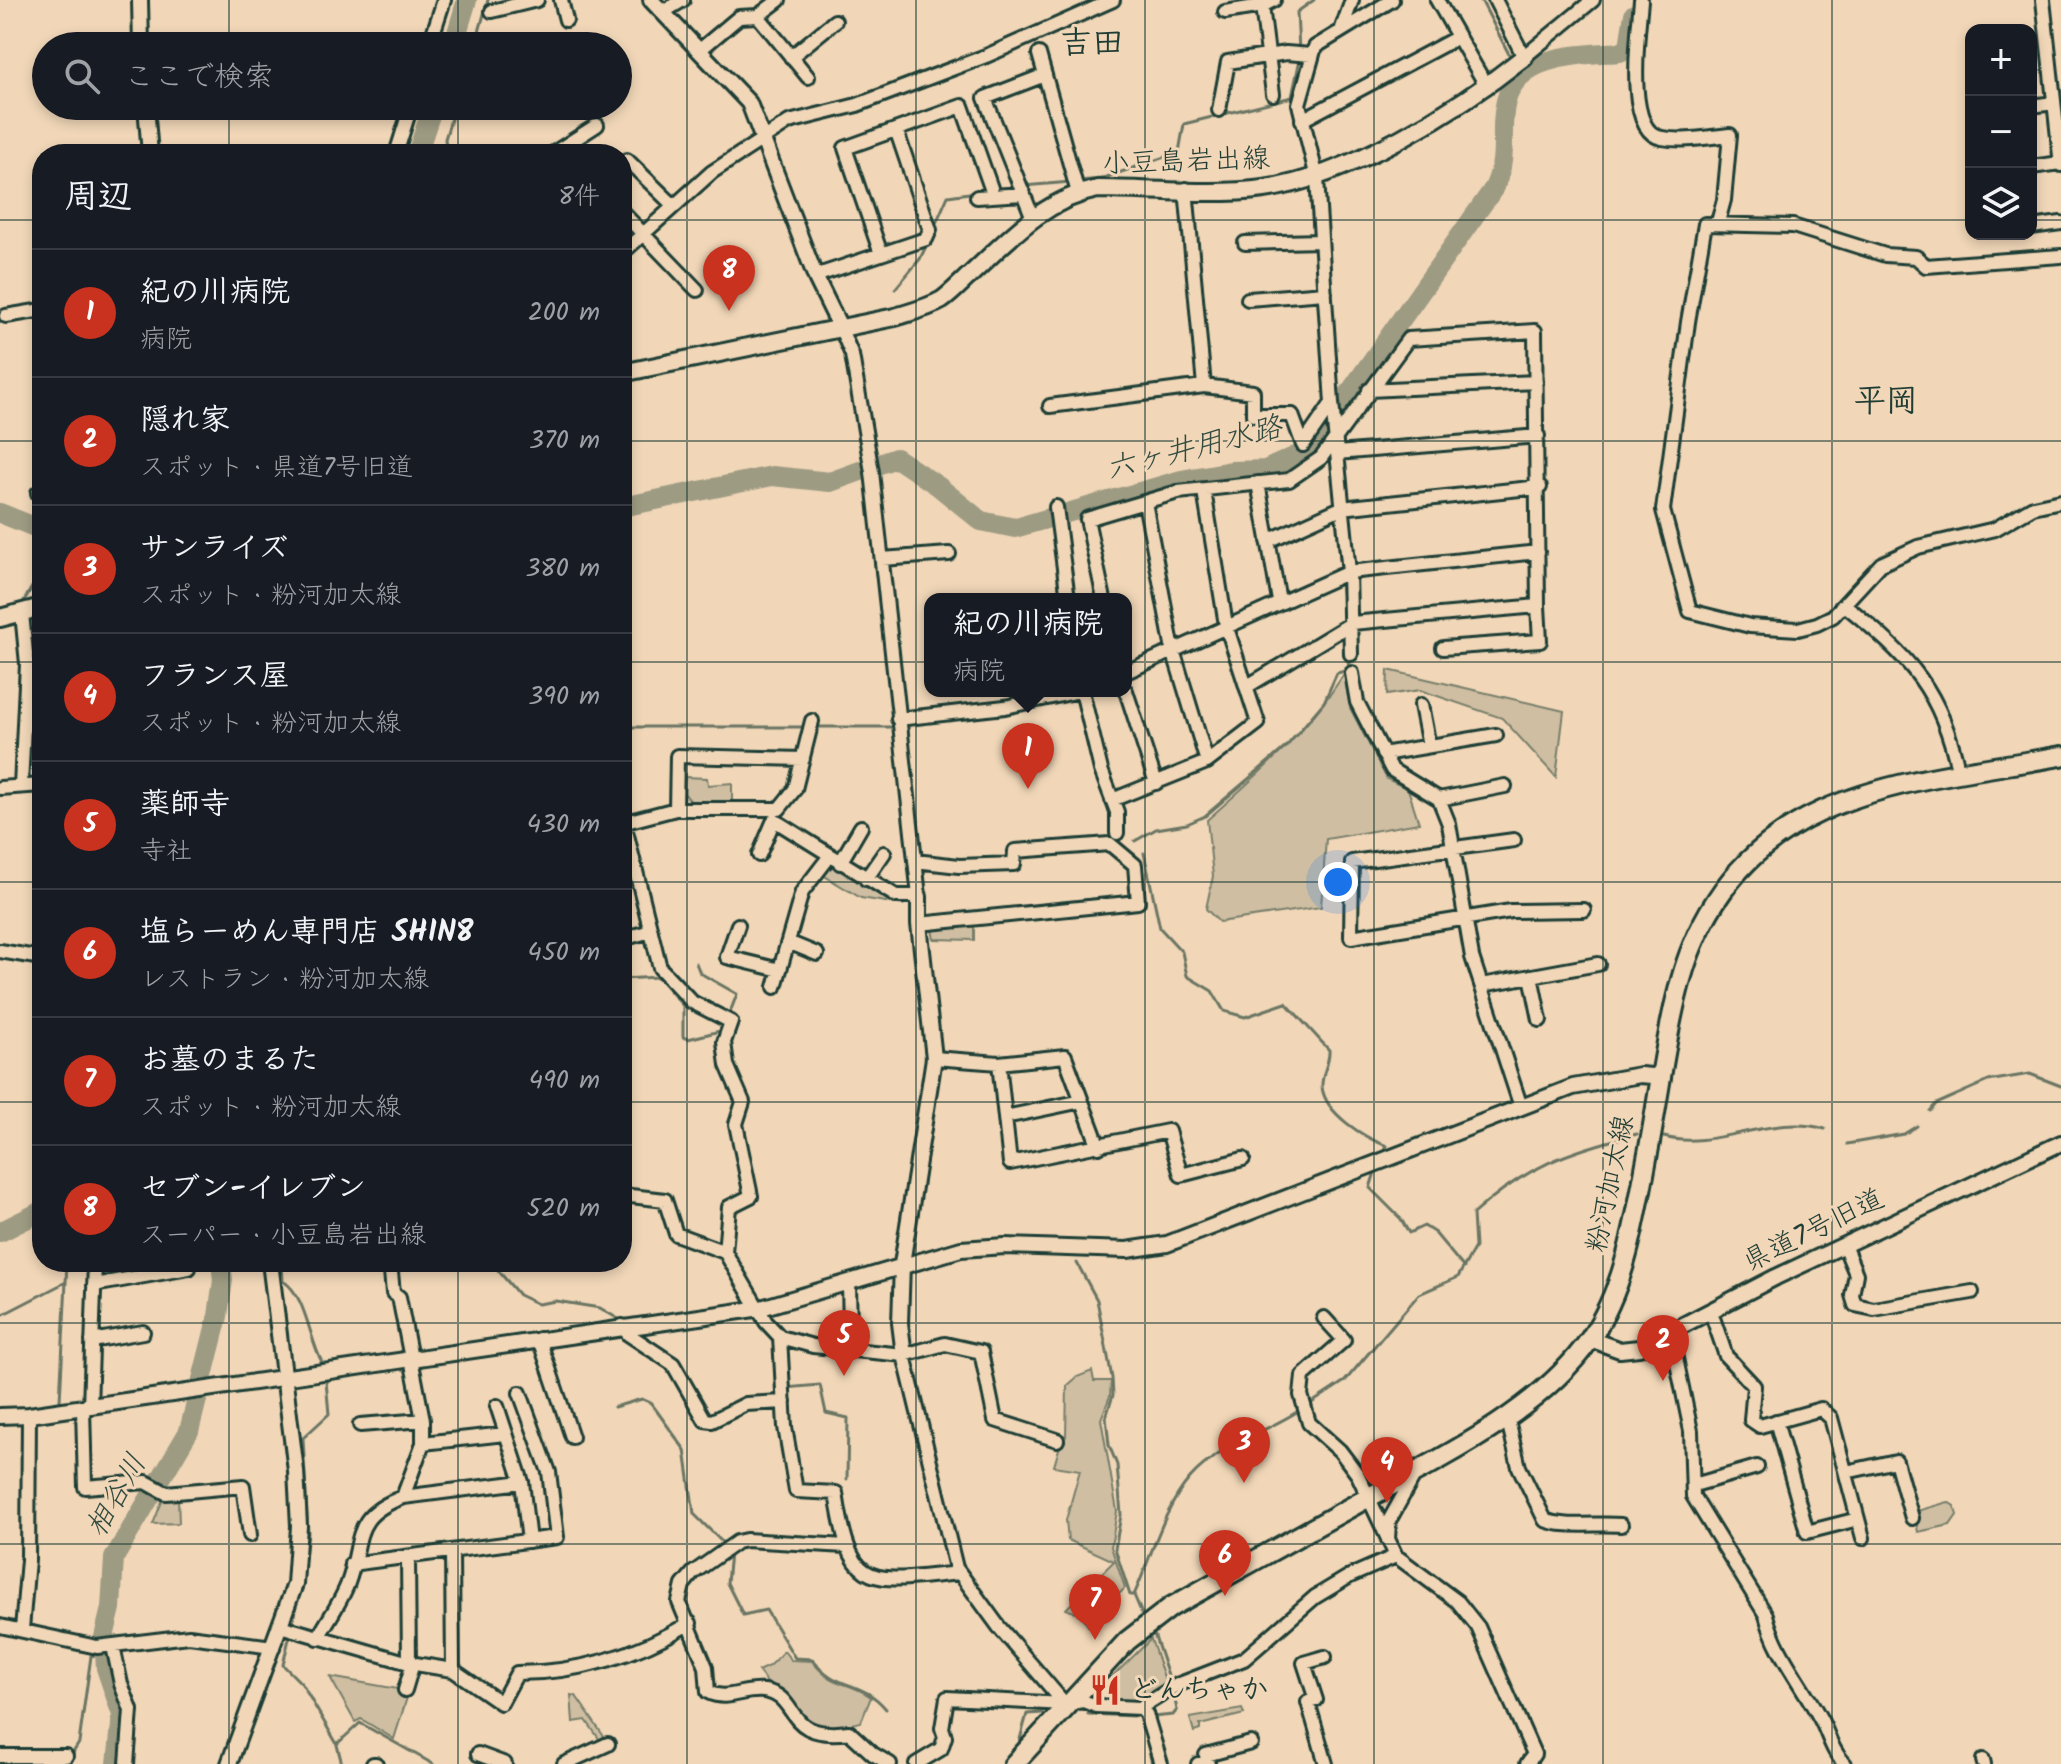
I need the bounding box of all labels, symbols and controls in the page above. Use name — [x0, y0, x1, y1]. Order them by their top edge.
district label: 吉田 — [1060, 19, 1124, 70]
map controls — [1965, 24, 2037, 240]
button: + — [1965, 24, 2037, 96]
search box — [32, 32, 632, 120]
icon: search — [60, 54, 104, 98]
text: ここで検索 — [124, 54, 274, 102]
button: − — [1965, 96, 2037, 168]
street label: 小豆島岩出線 — [1101, 137, 1271, 187]
button: layers — [1965, 168, 2037, 240]
text: 周辺 — [64, 171, 132, 225]
text: 8件 — [558, 176, 600, 218]
pin: 8 — [703, 245, 755, 311]
text: 紀の川病院 — [140, 269, 290, 317]
text: 1 — [86, 292, 94, 334]
text: 200 m — [528, 292, 600, 334]
text: 病院 — [140, 319, 192, 361]
district label: 平岡 — [1854, 377, 1918, 428]
text: 隠れ家 — [140, 397, 230, 445]
water label: 六ヶ井用水路 — [1101, 403, 1289, 494]
text: 2 — [82, 420, 98, 462]
text: 370 m — [529, 420, 600, 462]
text: スポット · 県道7号旧道 — [140, 447, 413, 489]
text: サンライズ — [140, 525, 288, 573]
text: 3 — [83, 548, 97, 590]
text: 380 m — [525, 548, 600, 590]
text: スポット · 粉河加太線 — [140, 575, 401, 617]
popup — [924, 593, 1132, 697]
text: 紀の川病院 — [953, 601, 1103, 649]
text: 病院 — [953, 651, 1005, 693]
text: フランス屋 — [140, 653, 290, 701]
text: 4 — [83, 676, 97, 718]
text: 390 m — [528, 676, 600, 718]
text: スポット · 粉河加太線 — [140, 703, 401, 745]
pin: 1 — [1002, 723, 1054, 789]
text: 薬師寺 — [140, 781, 230, 829]
text: 5 — [83, 804, 97, 846]
text: 430 m — [527, 804, 600, 846]
text: 寺社 — [140, 831, 192, 873]
your location — [1318, 862, 1358, 902]
text: 塩らーめん専門店 SHIN8 — [140, 909, 474, 957]
text: 6 — [83, 932, 97, 974]
text: 450 m — [528, 932, 600, 974]
text: レストラン · 粉河加太線 — [140, 959, 429, 1001]
text: お墓のまるた — [140, 1037, 319, 1085]
text: 7 — [84, 1060, 96, 1102]
text: 490 m — [529, 1060, 600, 1102]
text: スポット · 粉河加太線 — [140, 1087, 401, 1129]
street label: 粉河加太線 — [1574, 1111, 1648, 1257]
text: セブン-イレブン — [140, 1165, 366, 1213]
street label: 県道7号旧道 — [1735, 1177, 1893, 1285]
text: 8 — [82, 1188, 98, 1230]
text: 520 m — [527, 1188, 600, 1230]
text: スーパー · 小豆島岩出線 — [140, 1215, 426, 1257]
pin: 5 — [818, 1310, 870, 1376]
pin: 2 — [1637, 1315, 1689, 1381]
pin: 3 — [1218, 1417, 1270, 1483]
pin: 4 — [1361, 1437, 1413, 1503]
water label: 相谷川 — [74, 1445, 160, 1547]
pin: 6 — [1199, 1530, 1251, 1596]
pin: 7 — [1069, 1574, 1121, 1640]
place label: どんちゃか — [1129, 1668, 1268, 1713]
restaurant icon: どんちゃか — [1088, 1673, 1122, 1707]

